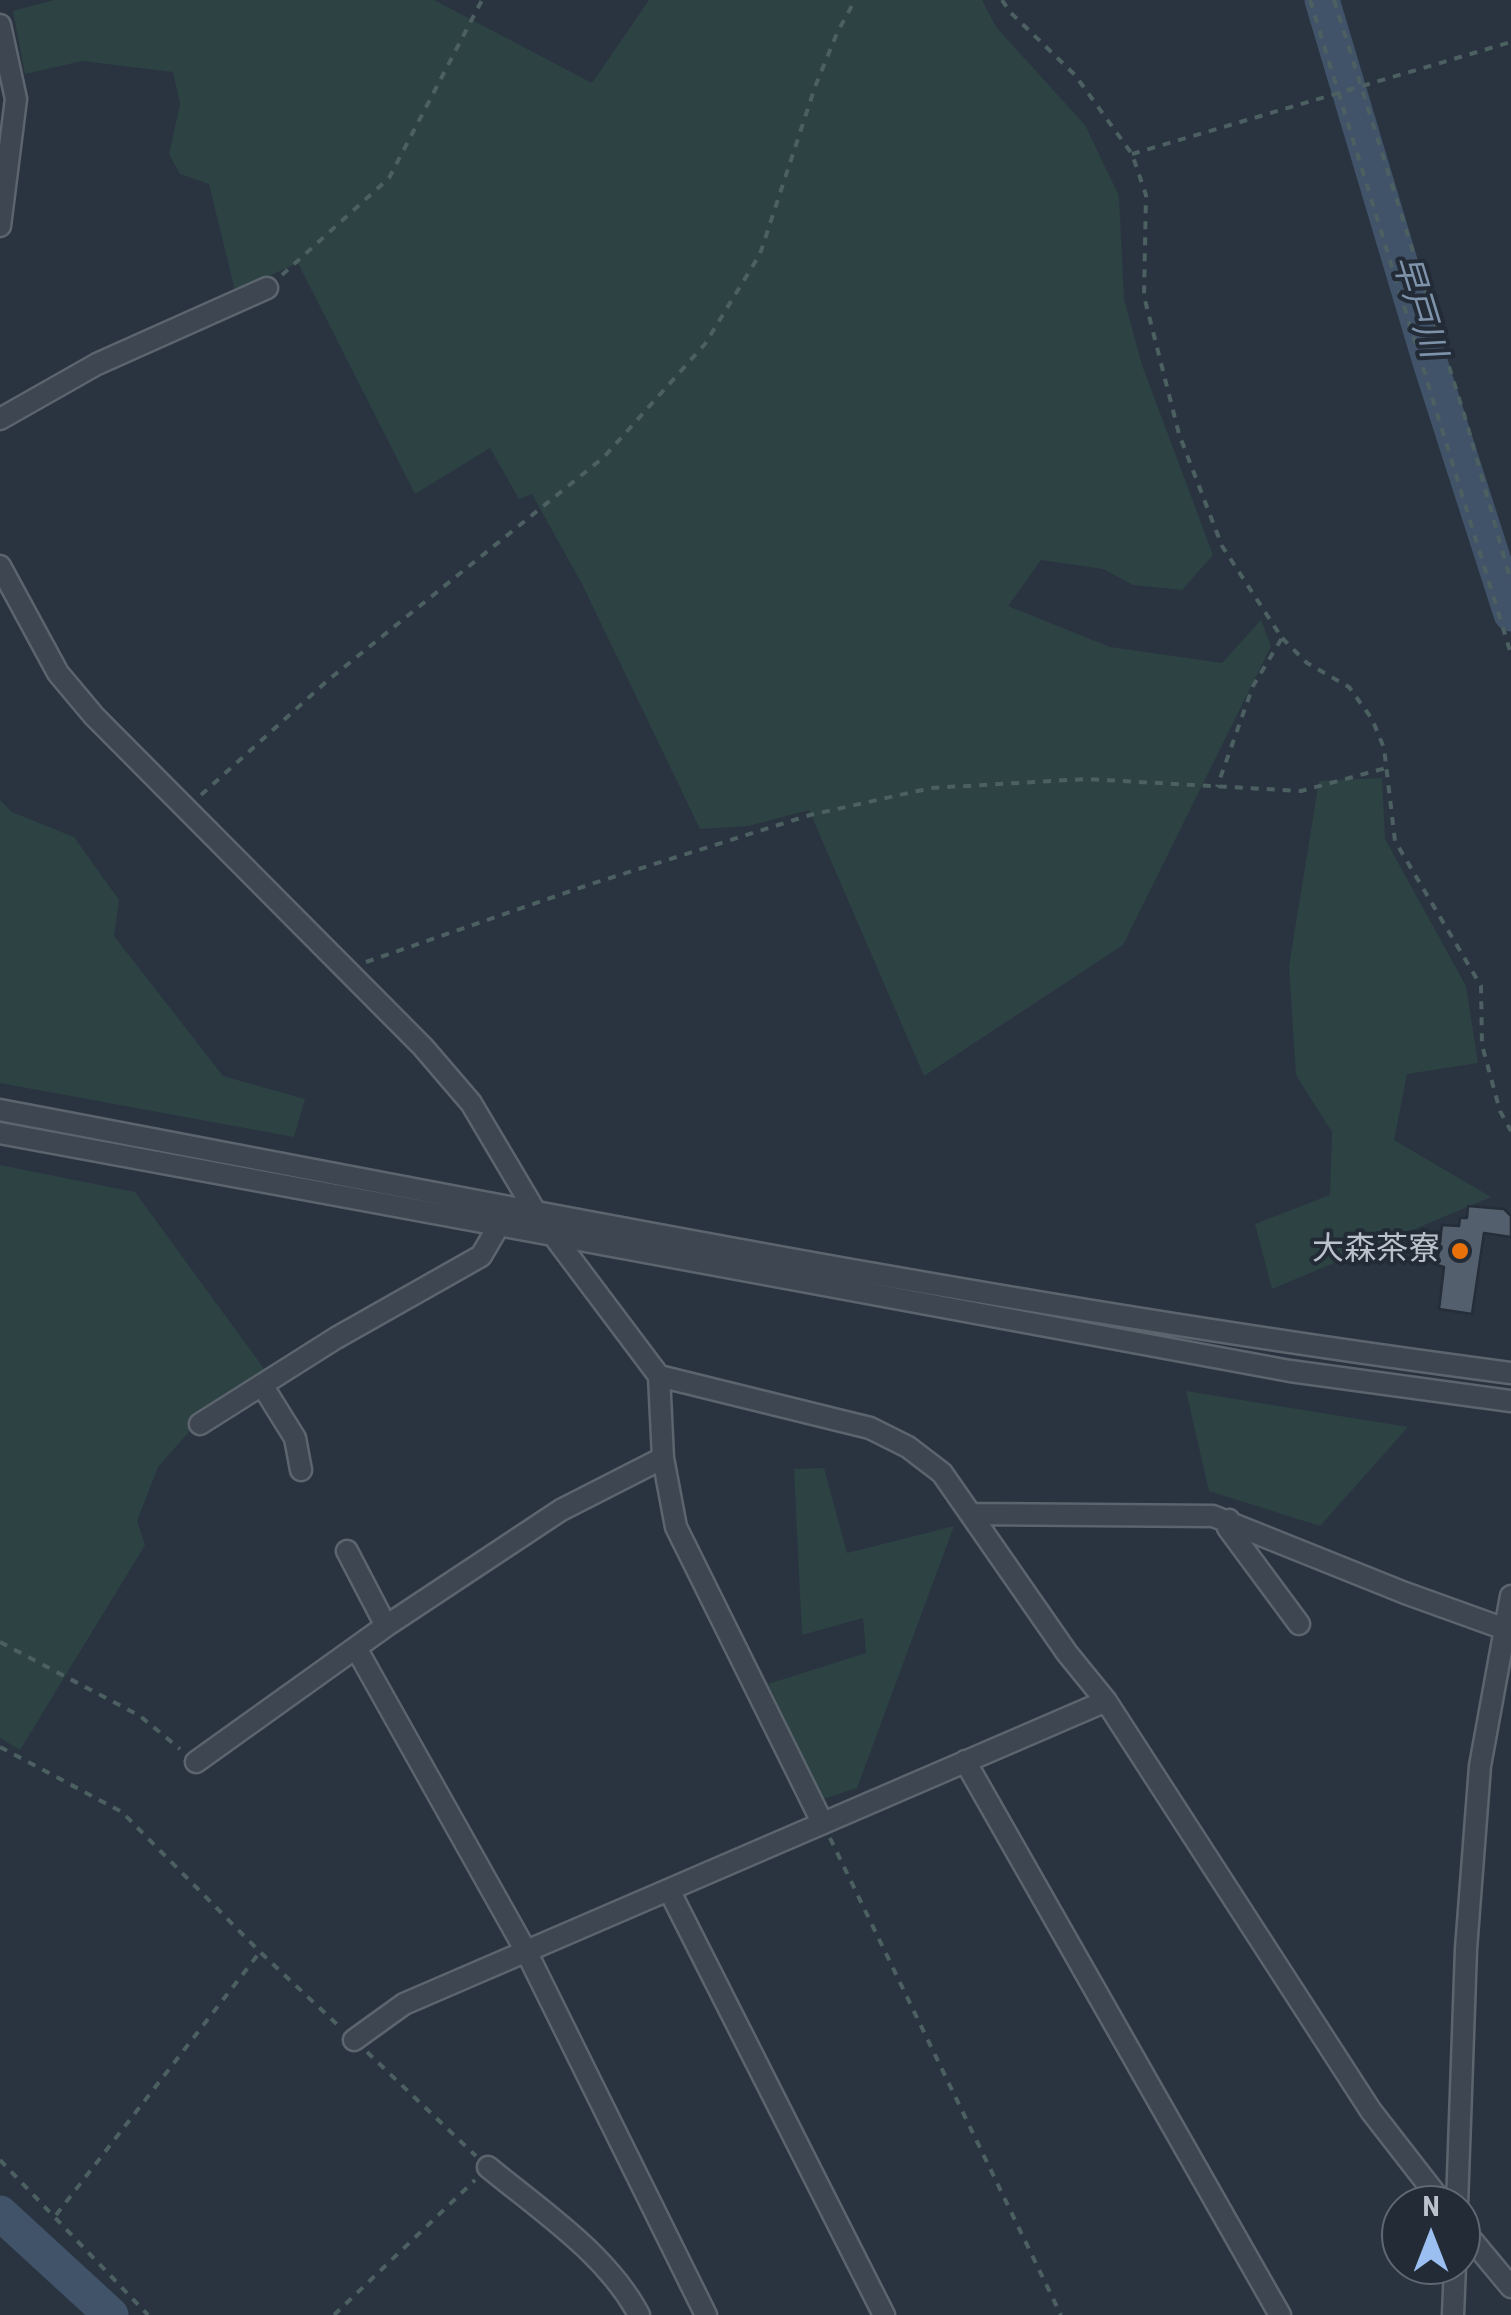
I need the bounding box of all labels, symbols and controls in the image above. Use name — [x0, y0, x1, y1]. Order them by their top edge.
water label: 早戸川 — [1382, 251, 1452, 363]
place label: 大森茶寮 — [1312, 1232, 1440, 1270]
marker: 大森茶寮 — [1449, 1240, 1471, 1262]
north arrow — [1381, 2185, 1481, 2285]
text: N — [1422, 2190, 1440, 2223]

